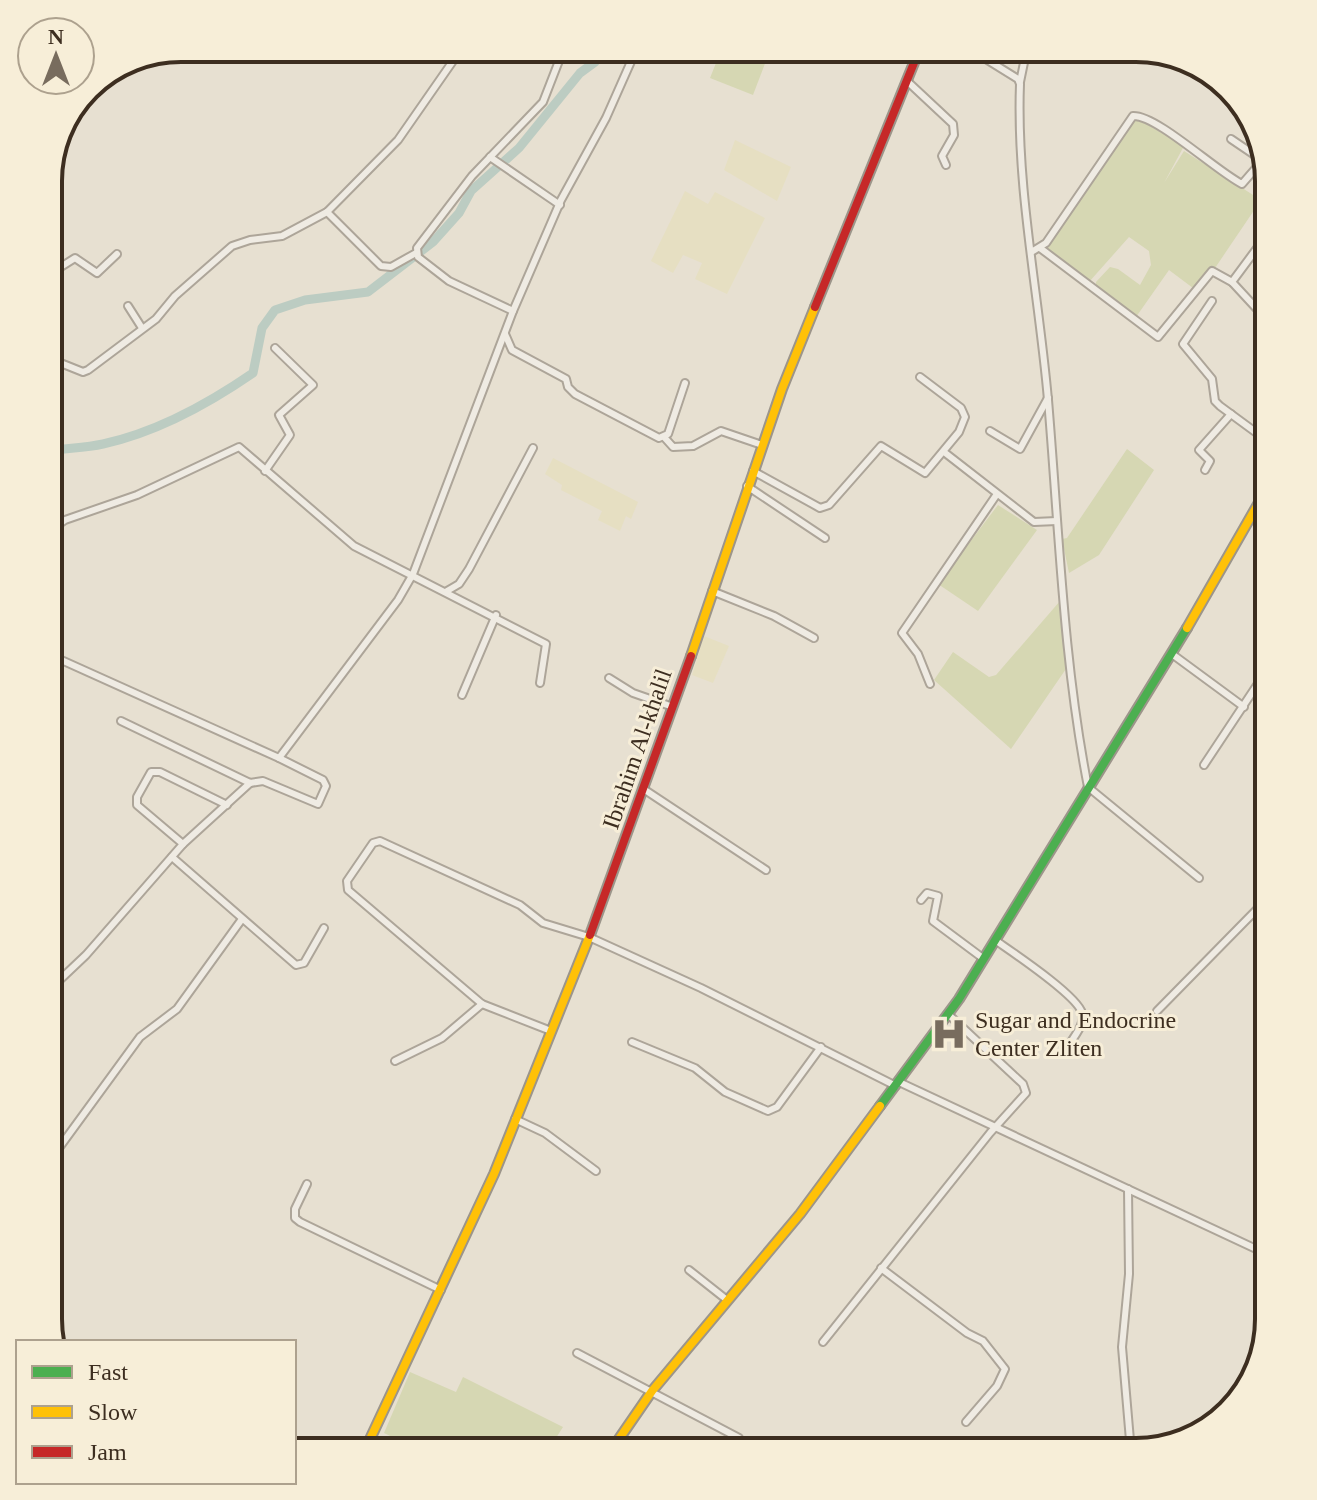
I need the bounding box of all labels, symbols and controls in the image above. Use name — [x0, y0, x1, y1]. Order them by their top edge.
north arrow — [16, 16, 96, 96]
text: N — [48, 24, 64, 49]
street label: Ibrahim Al-khalil — [597, 665, 677, 832]
place label: Sugar and Endocrine Center Zliten — [975, 1007, 1176, 1061]
hospital icon: Sugar and Endocrine Center Zliten — [930, 1015, 968, 1053]
legend — [16, 1340, 296, 1484]
text: Fast — [88, 1359, 128, 1385]
text: Slow — [88, 1399, 138, 1425]
text: Jam — [88, 1439, 127, 1465]

